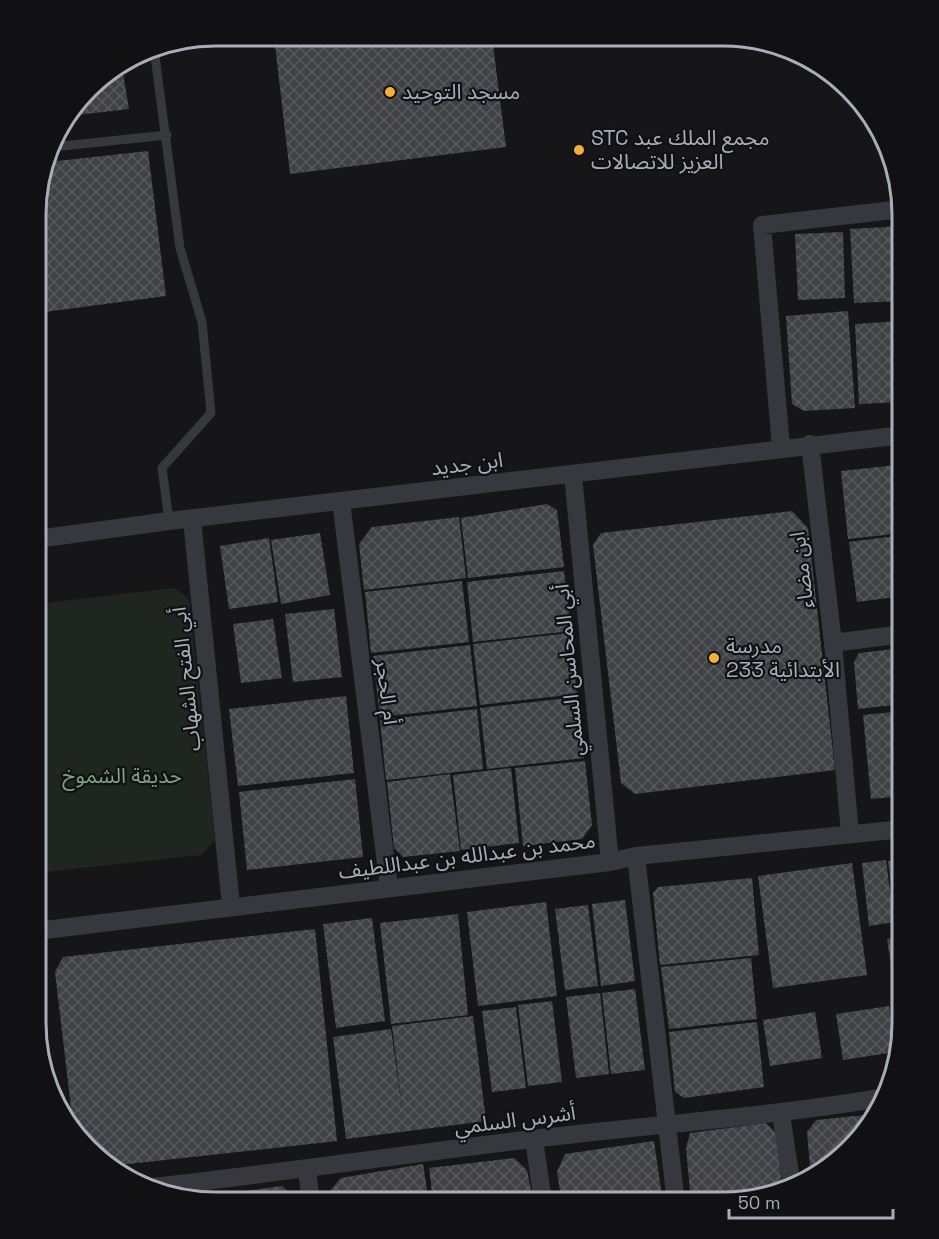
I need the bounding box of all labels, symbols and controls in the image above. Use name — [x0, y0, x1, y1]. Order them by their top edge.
place label: مسجد التوحيد — [402, 78, 520, 105]
marker: مسجد التوحيد — [383, 85, 397, 99]
place label: STC مجمع الملك عبد العزيز للاتصالات — [591, 124, 770, 175]
marker: STC مجمع الملك عبد العزيز للاتصالات — [572, 143, 586, 157]
street label: ابن جديد — [429, 446, 505, 481]
street label: ابن مضاء — [783, 530, 820, 610]
street label: أبي المحاسن السلمي — [548, 582, 592, 757]
street label: أبي الفتح الشهاب — [164, 605, 209, 753]
place label: مدرسة الأبتدائية 233 — [726, 632, 840, 683]
marker: مدرسة الأبتدائية 233 — [707, 651, 721, 665]
street label: أم الحجر — [367, 657, 405, 727]
park label: حديقة الشموخ — [62, 762, 182, 791]
street label: محمد بن عبدالله بن عبداللطيف — [337, 826, 597, 885]
street label: أشرس السلمي — [453, 1099, 578, 1143]
scale bar — [729, 1182, 892, 1220]
text: 50 m — [738, 1191, 780, 1214]

